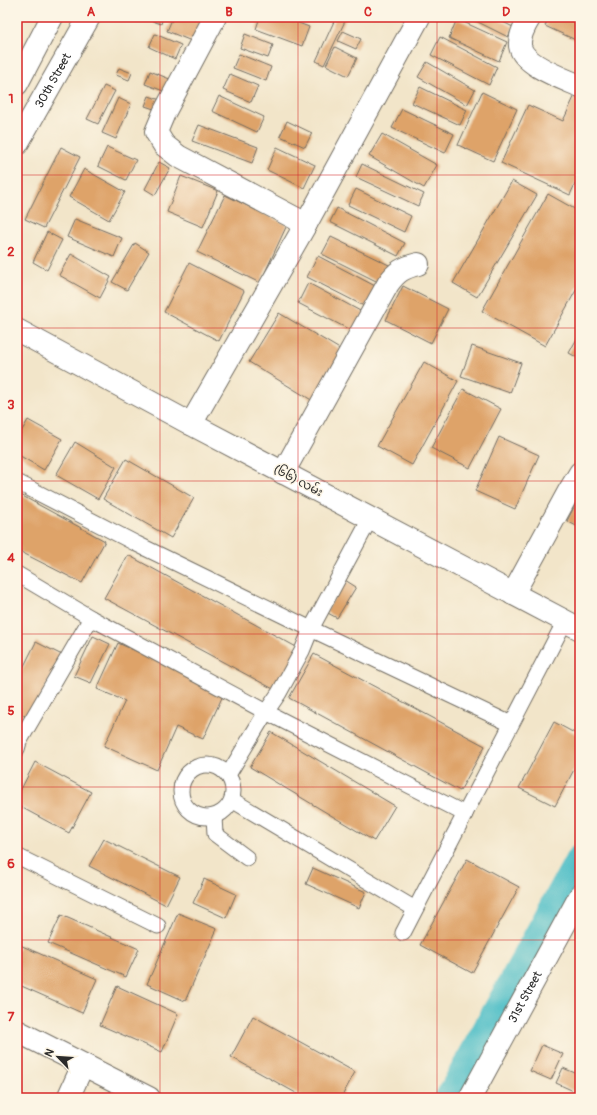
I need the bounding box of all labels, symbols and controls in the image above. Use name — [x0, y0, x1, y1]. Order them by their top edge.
text: A — [87, 4, 96, 20]
text: B — [225, 4, 233, 20]
text: C — [364, 4, 372, 20]
text: D — [502, 4, 510, 20]
street label: 30th Street — [32, 50, 75, 111]
text: 1 — [8, 91, 14, 107]
text: 2 — [7, 244, 15, 260]
text: 3 — [7, 397, 15, 413]
street label: (၆၆) လမ်း — [271, 460, 326, 500]
text: 4 — [7, 550, 15, 566]
text: 5 — [7, 703, 15, 719]
text: 6 — [7, 856, 15, 872]
street label: 31st Street — [505, 968, 545, 1026]
text: 7 — [8, 1009, 15, 1025]
north arrow — [38, 1037, 78, 1077]
text: N — [42, 1046, 57, 1059]

